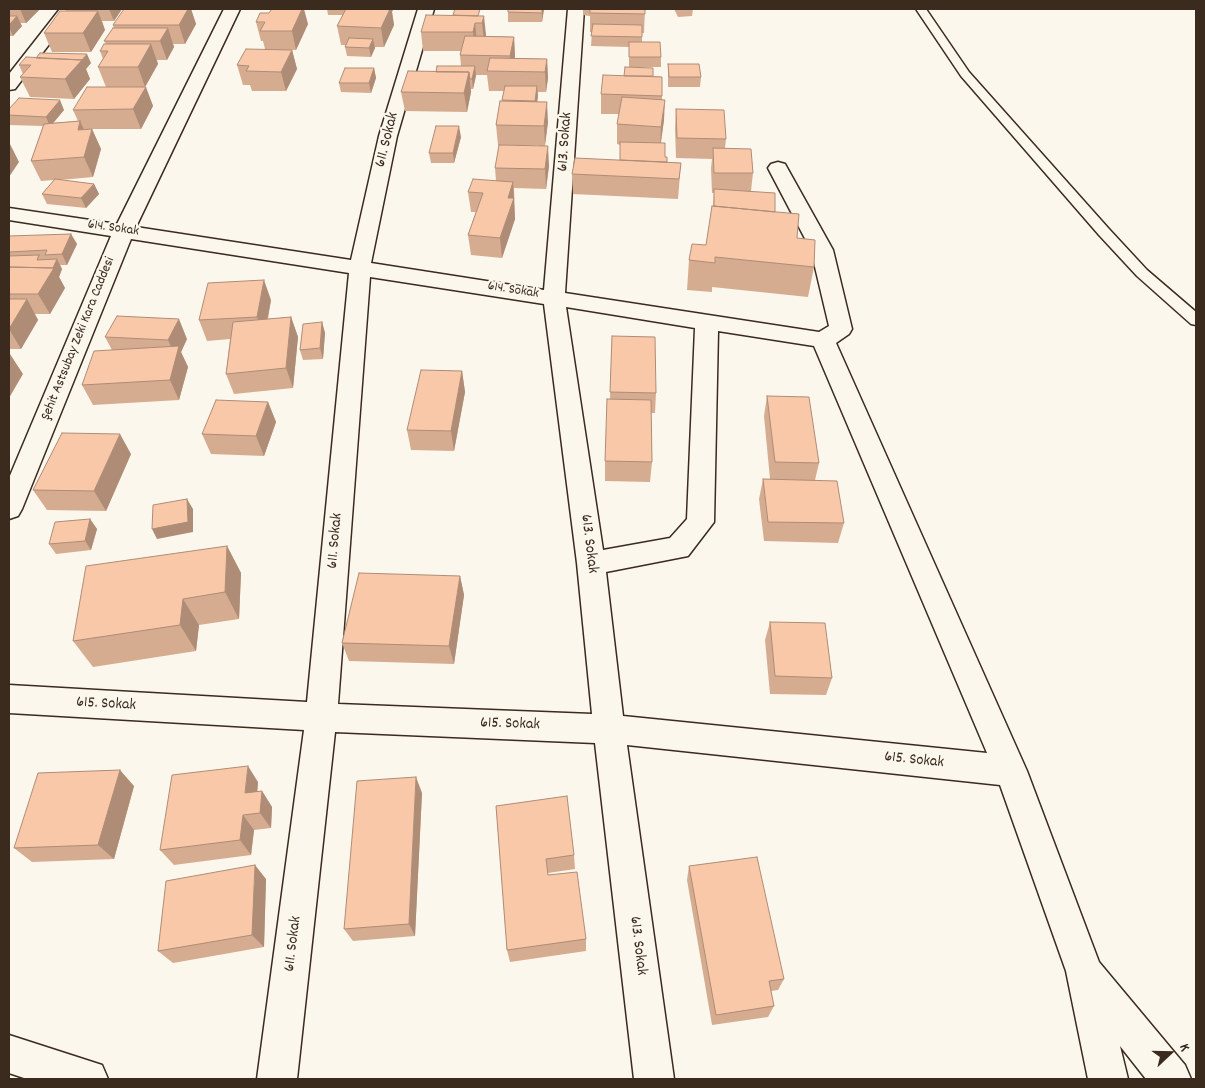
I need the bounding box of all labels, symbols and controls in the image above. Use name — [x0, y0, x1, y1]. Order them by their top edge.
street label: 611. Sokak — [372, 111, 404, 169]
street label: 613. Sokak — [554, 112, 578, 172]
street label: 614. Sokak — [86, 217, 140, 241]
street label: Şehit Astsubay Zeki Kara Caddesi — [39, 255, 119, 423]
street label: 614. Sokak — [486, 279, 540, 303]
street label: 611. Sokak — [324, 512, 348, 570]
street label: 613. Sokak — [575, 513, 601, 575]
street label: 615. Sokak — [76, 694, 136, 716]
street label: 615. Sokak — [480, 714, 540, 736]
street label: 615. Sokak — [883, 748, 945, 774]
street label: 611. Sokak — [281, 915, 307, 973]
street label: 613. Sokak — [624, 915, 650, 977]
north arrow — [1145, 1028, 1195, 1078]
text: K — [1174, 1041, 1194, 1054]

